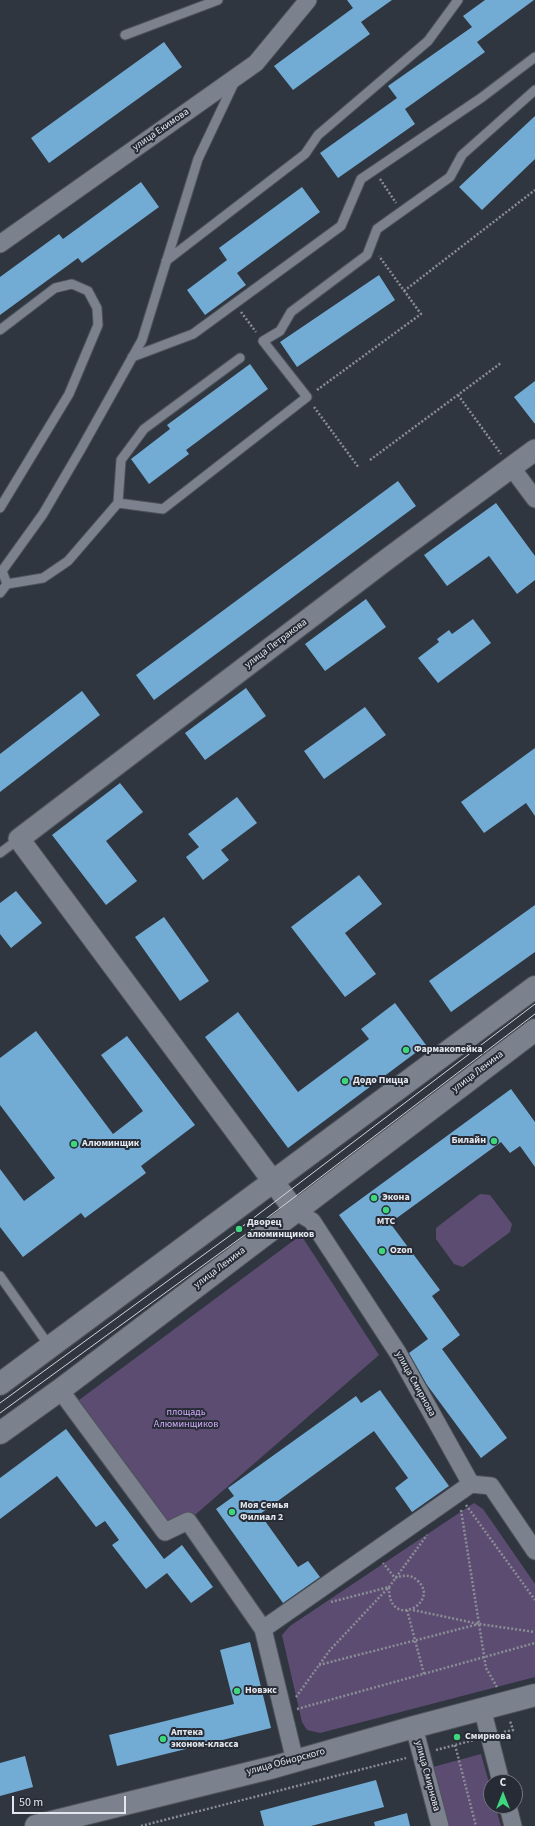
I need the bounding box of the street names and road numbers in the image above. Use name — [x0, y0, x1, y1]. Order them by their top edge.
street label: улица Екимова — [131, 106, 191, 154]
street label: улица Петракова — [242, 617, 310, 671]
street label: улица Ленина — [450, 1049, 506, 1095]
street label: улица Ленина — [192, 1245, 248, 1291]
street label: улица Смирнова — [392, 1349, 438, 1419]
street label: улица Смирнова — [412, 1739, 442, 1813]
street label: улица Обнорского — [245, 1746, 327, 1778]

